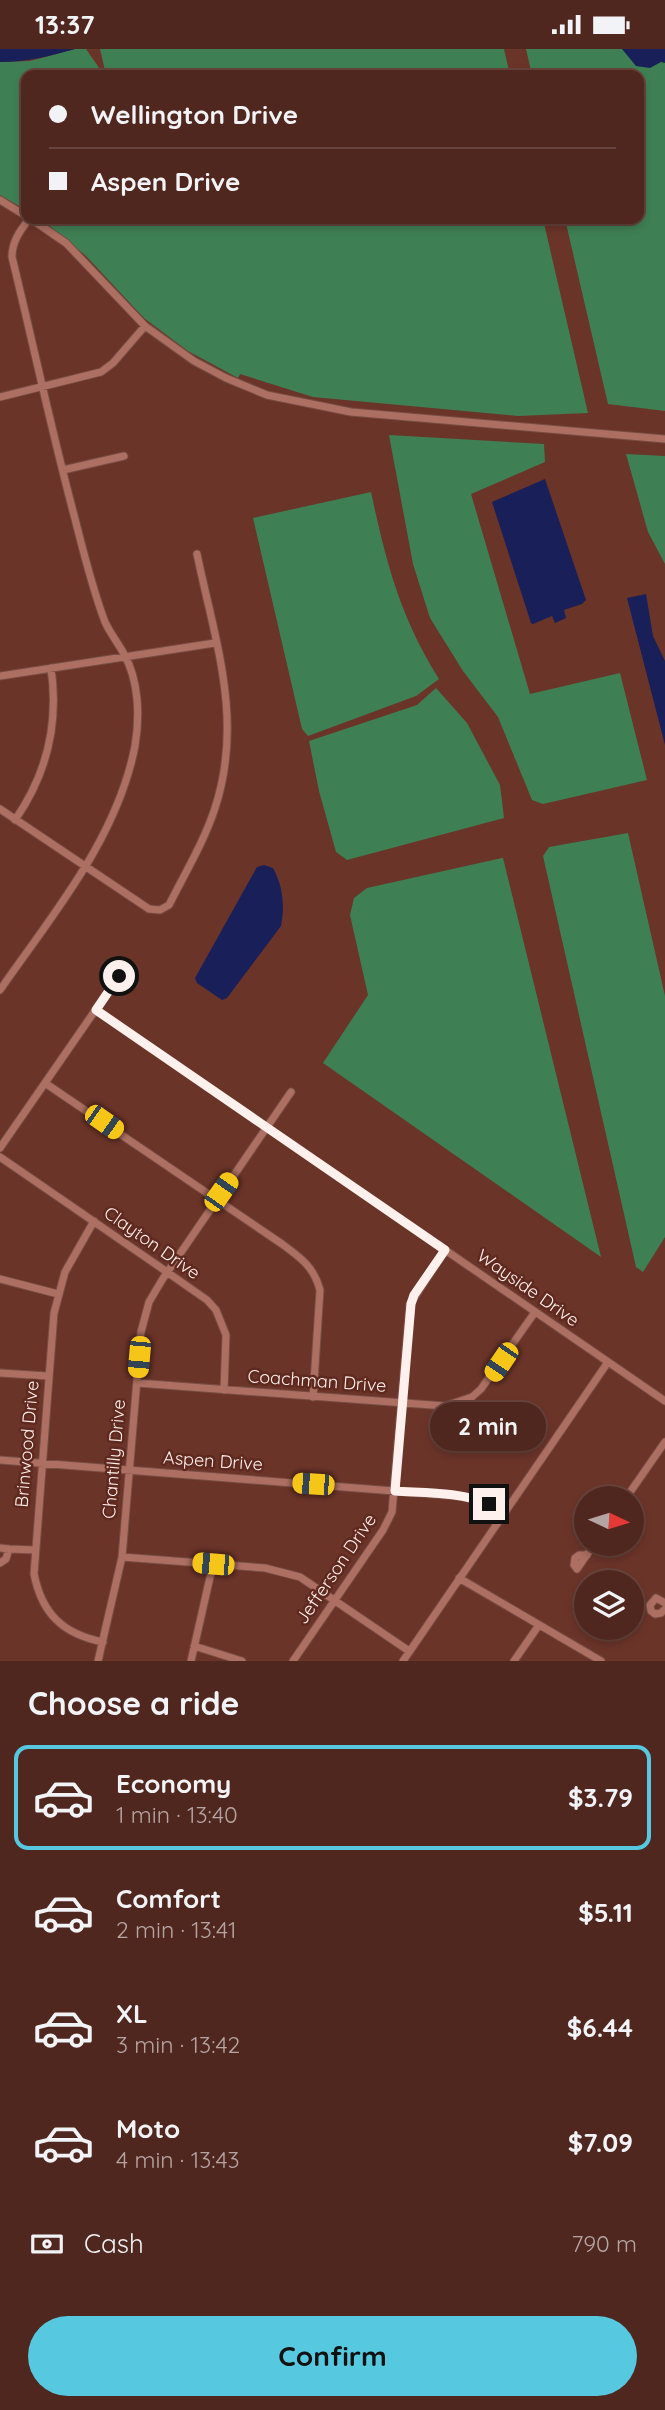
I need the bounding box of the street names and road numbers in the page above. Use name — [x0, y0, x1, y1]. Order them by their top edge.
street label: Clayton Drive — [100, 1201, 205, 1284]
street label: Wayside Drive — [473, 1244, 584, 1331]
street label: Coachman Drive — [247, 1364, 387, 1397]
street label: Brinwood Drive — [9, 1380, 44, 1508]
street label: Chantilly Drive — [97, 1398, 130, 1520]
street label: Aspen Drive — [162, 1446, 264, 1475]
street label: Jefferson Drive — [290, 1509, 381, 1628]

